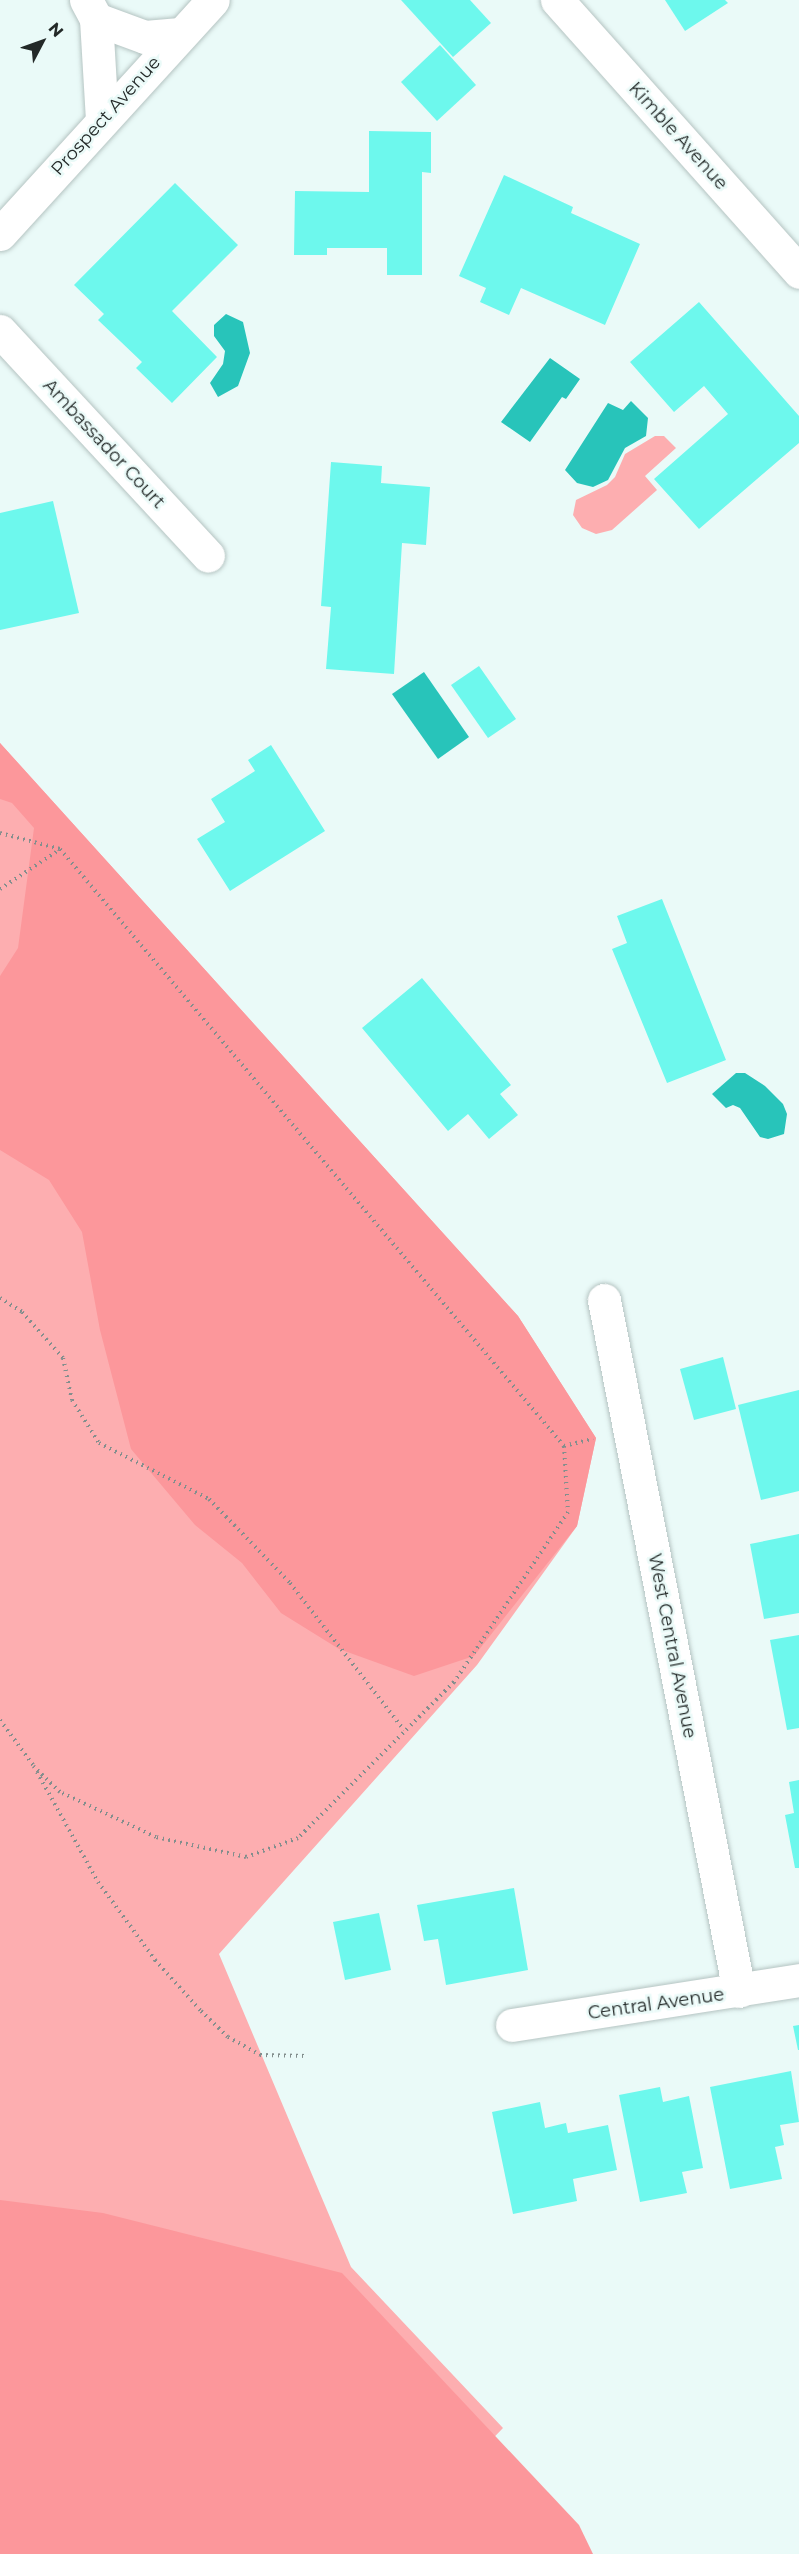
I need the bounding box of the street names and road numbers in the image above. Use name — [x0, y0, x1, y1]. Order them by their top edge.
street label: Prospect Avenue — [47, 52, 165, 180]
street label: Kimble Avenue — [624, 78, 732, 194]
street label: Ambassador Court — [39, 375, 169, 513]
street label: West Central Avenue — [643, 1552, 701, 1740]
street label: Central Avenue — [587, 1984, 725, 2024]

